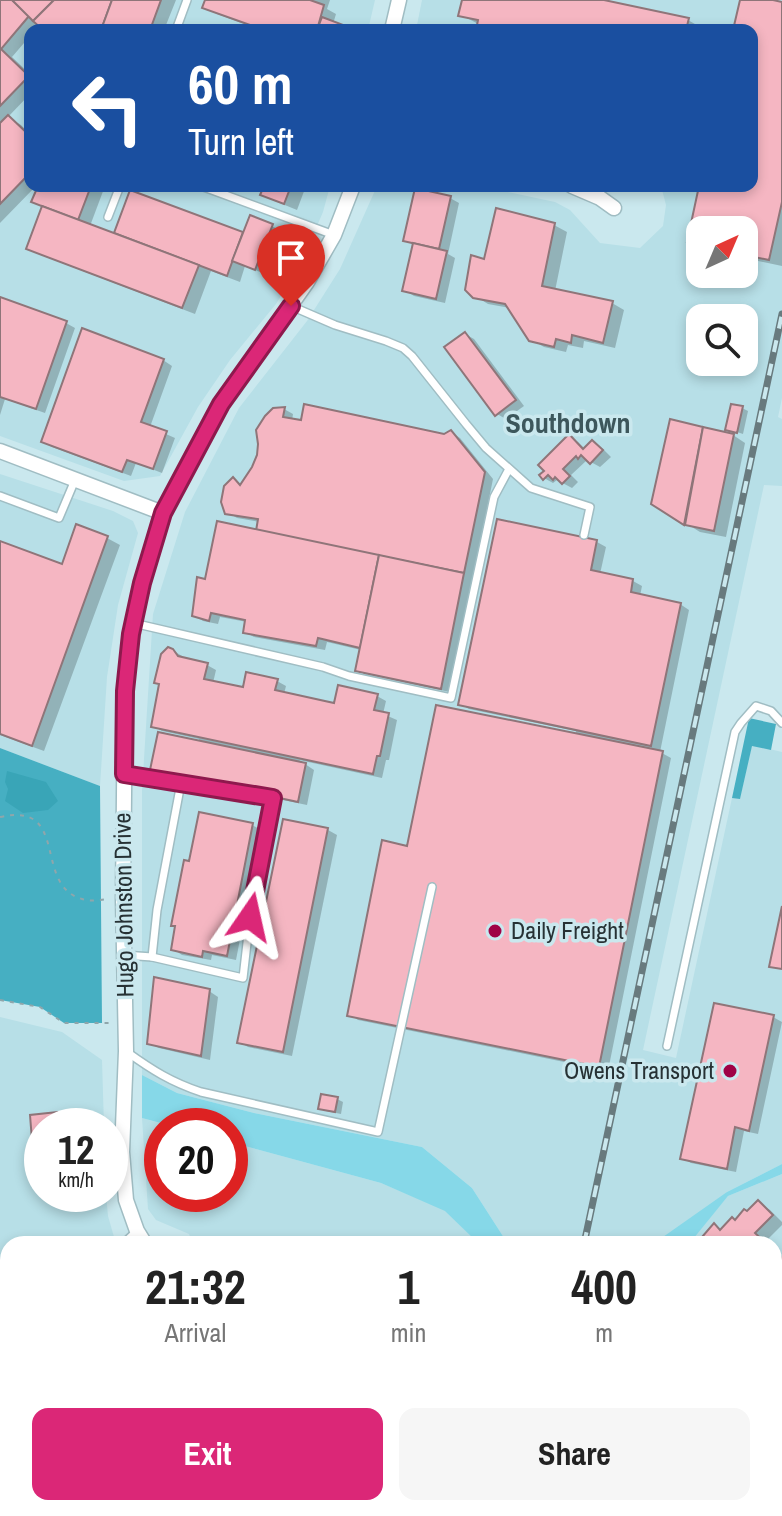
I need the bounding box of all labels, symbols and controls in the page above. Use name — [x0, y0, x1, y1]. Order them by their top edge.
text: 60 m — [188, 46, 293, 121]
icon: left — [56, 56, 160, 160]
text: Turn left — [188, 118, 294, 166]
north arrow — [686, 216, 758, 288]
map controls — [686, 216, 758, 376]
pin — [257, 224, 325, 306]
icon: arrive — [269, 236, 313, 280]
button: search — [686, 304, 758, 376]
district label: Southdown — [506, 404, 631, 442]
street label: Hugo Johnston Drive — [105, 812, 141, 998]
position arrow — [208, 875, 292, 959]
place label: Daily Freight — [511, 914, 624, 946]
marker: Daily Freight — [486, 922, 504, 940]
place label: Owens Transport — [564, 1054, 715, 1086]
marker: Owens Transport — [721, 1062, 739, 1080]
speed limit sign: 20 — [144, 1108, 248, 1212]
text: 12 — [58, 1123, 94, 1176]
text: km/h — [58, 1166, 94, 1193]
text: 21:32 — [145, 1254, 246, 1319]
text: 1 — [398, 1254, 419, 1319]
text: 400 — [571, 1254, 637, 1319]
text: Arrival — [165, 1315, 226, 1350]
text: min — [391, 1315, 426, 1350]
text: m — [595, 1315, 613, 1350]
button: Exit — [32, 1408, 383, 1500]
button: Share — [399, 1408, 750, 1500]

